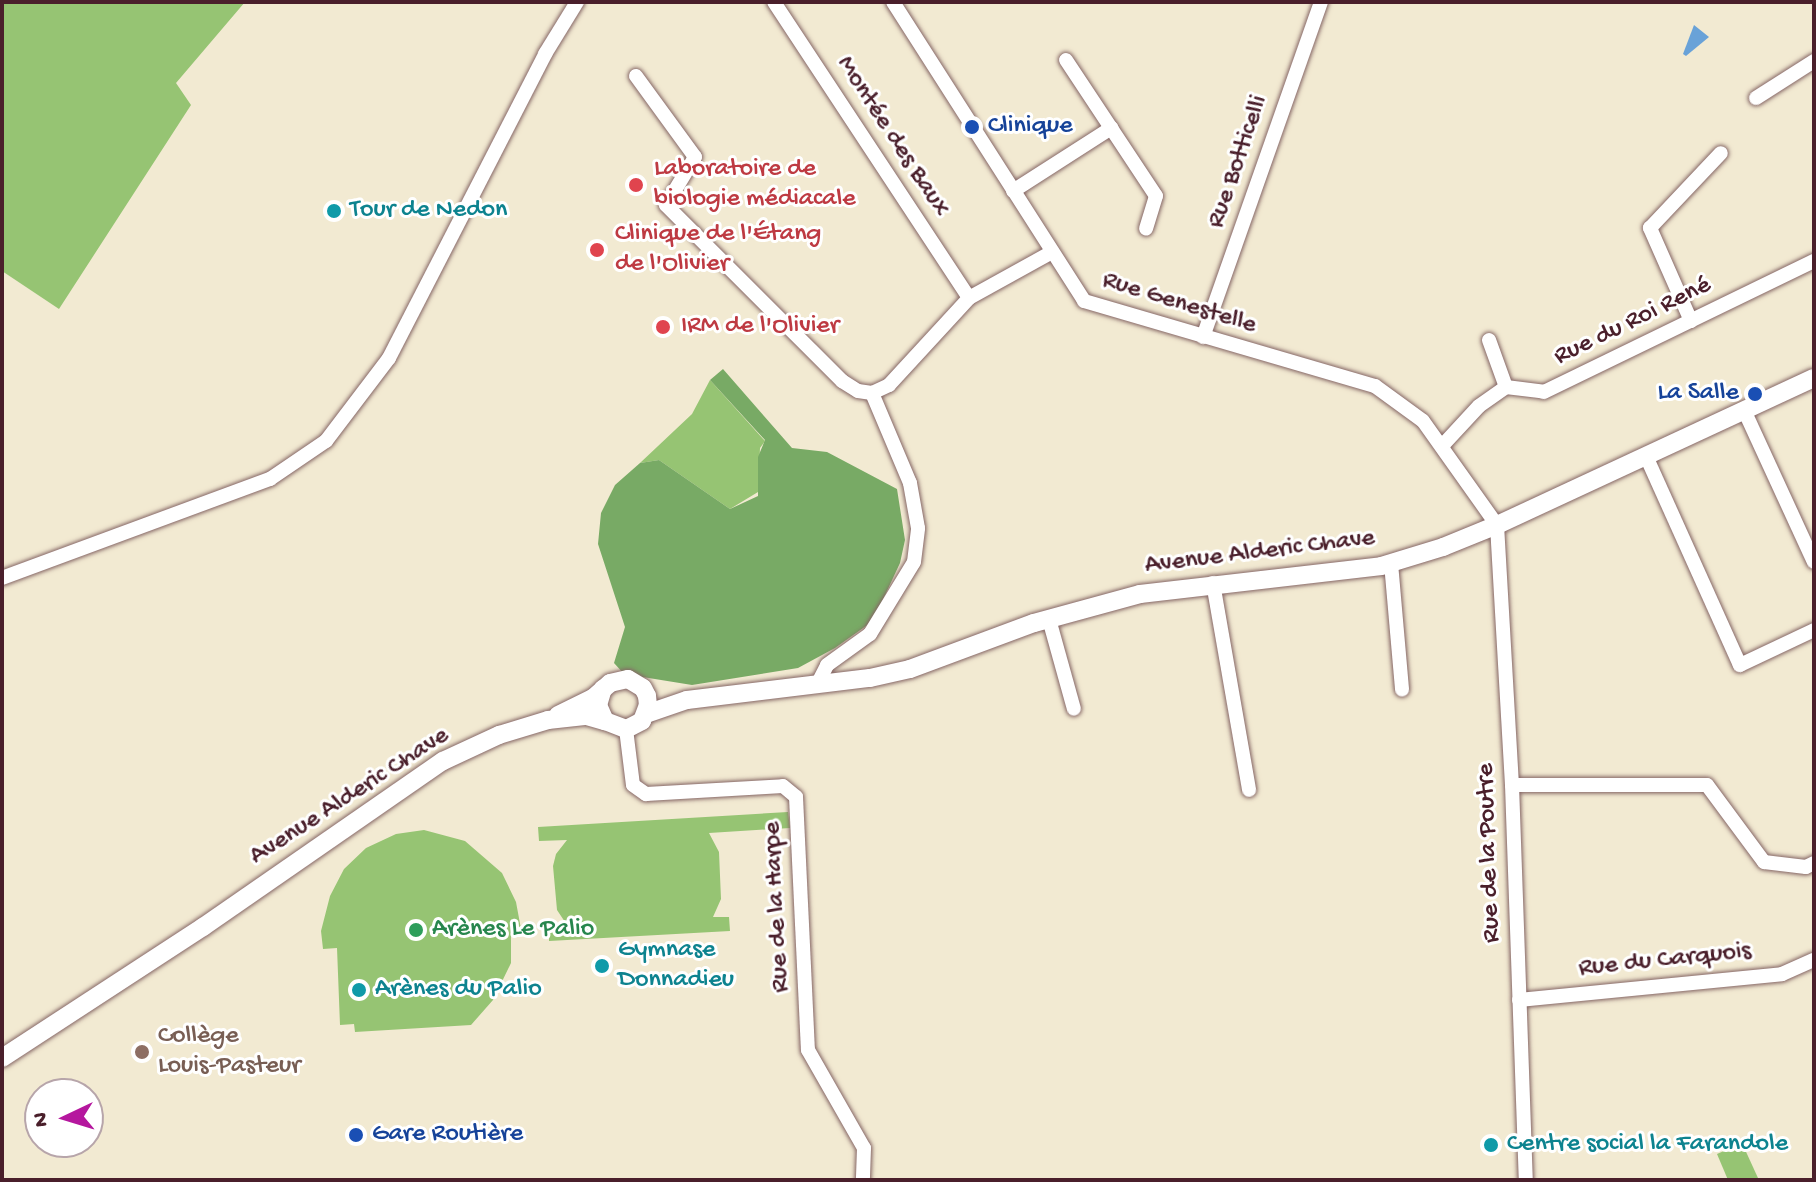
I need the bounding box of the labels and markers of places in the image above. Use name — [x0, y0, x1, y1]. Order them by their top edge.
place label: Clinique — [988, 111, 1073, 143]
marker: Clinique — [963, 118, 981, 136]
place label: Laboratoire de biologie médiacale — [654, 154, 856, 216]
marker: Laboratoire de biologie médiacale — [625, 174, 647, 196]
place label: Tour de Nedon — [350, 195, 507, 227]
marker: Tour de Nedon — [325, 202, 343, 220]
place label: Clinique de l'Étang de l'Olivier — [615, 219, 821, 280]
marker: Clinique de l'Étang de l'Olivier — [586, 239, 608, 261]
place label: IRM de l'Olivier — [681, 311, 839, 343]
marker: IRM de l'Olivier — [652, 316, 674, 338]
place label: La Salle — [1658, 378, 1739, 410]
marker: La Salle — [1746, 385, 1764, 403]
place label: Arènes Le Palio — [432, 914, 594, 946]
marker: Arènes Le Palio — [407, 921, 425, 939]
place label: Gymnase Donnadieu — [618, 935, 734, 996]
marker: Gymnase Donnadieu — [593, 957, 611, 975]
place label: Arènes du Palio — [375, 974, 542, 1006]
marker: Arènes du Palio — [350, 981, 368, 999]
place label: Collège Louis-Pasteur — [158, 1021, 300, 1082]
marker: Collège Louis-Pasteur — [133, 1043, 151, 1061]
place label: Gare Routière — [372, 1119, 523, 1151]
marker: Gare Routière — [347, 1126, 365, 1144]
place label: Centre social la Farandole — [1507, 1129, 1788, 1161]
marker: Centre social la Farandole — [1482, 1136, 1500, 1154]

